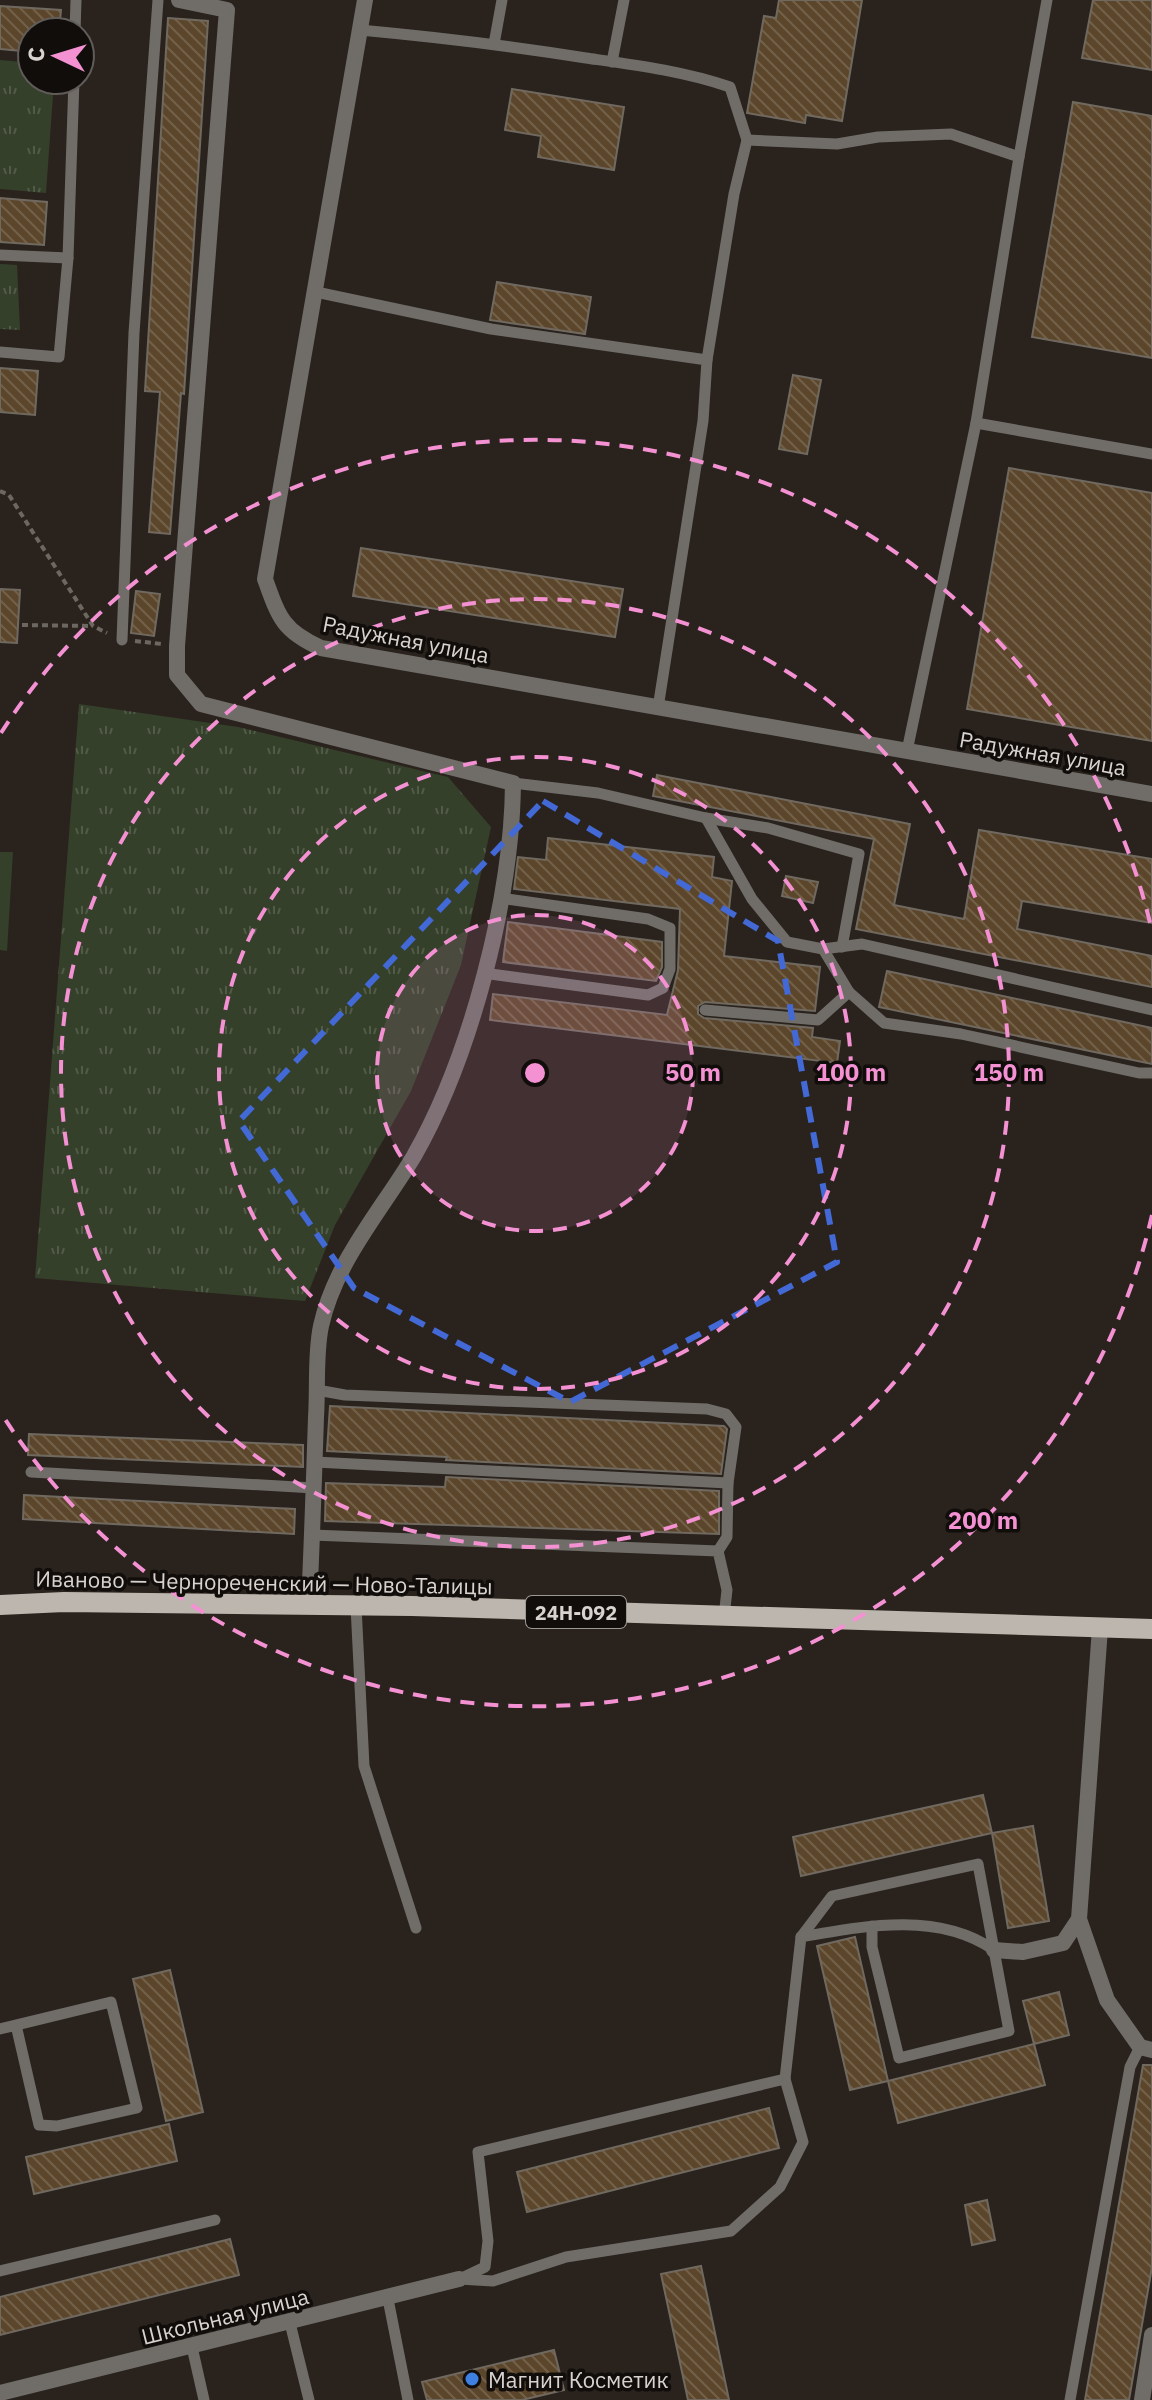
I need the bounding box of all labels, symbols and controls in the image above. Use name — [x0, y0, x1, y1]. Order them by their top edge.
north arrow — [16, 16, 96, 96]
text: С — [21, 46, 51, 63]
street label: Радужная улица — [320, 609, 492, 669]
street label: Радужная улица — [957, 724, 1129, 782]
text: 50 m — [665, 1056, 721, 1088]
text: 100 m — [816, 1056, 886, 1088]
text: 150 m — [974, 1056, 1044, 1088]
centre of rings — [521, 1059, 549, 1087]
text: 200 m — [948, 1504, 1018, 1536]
street label: Иваново — Чернореченский — Ново-Талицы — [35, 1564, 493, 1600]
road number: 24Н-092 — [526, 1596, 626, 1628]
street label: Школьная улица — [138, 2281, 312, 2351]
place label: Магнит Косметик — [488, 2365, 669, 2394]
marker: Магнит Косметик — [463, 2370, 481, 2388]

